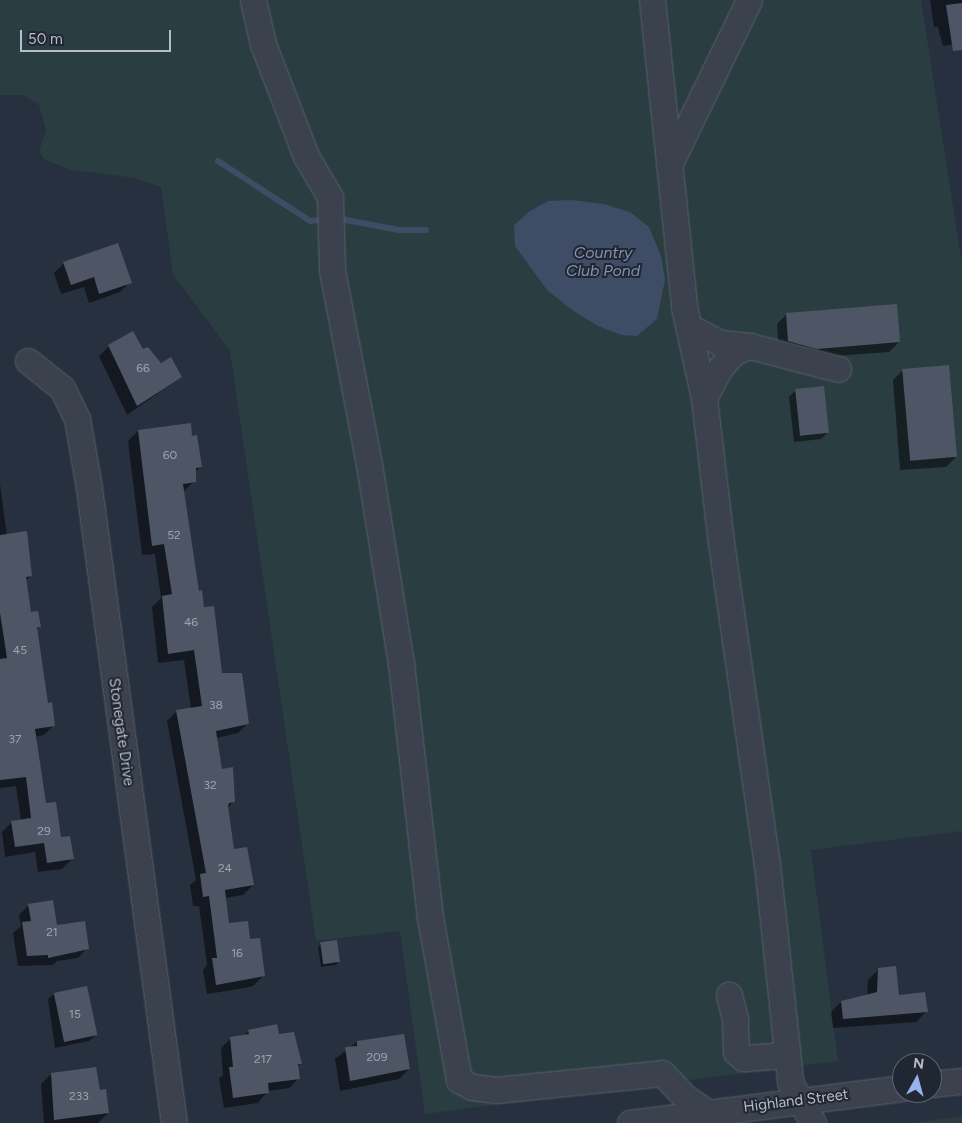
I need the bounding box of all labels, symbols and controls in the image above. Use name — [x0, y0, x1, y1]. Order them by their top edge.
scale bar — [22, 20, 174, 52]
text: 50 m — [28, 30, 63, 48]
water label: Country Club Pond — [566, 243, 640, 281]
house number: 66 — [136, 362, 150, 376]
house number: 60 — [163, 449, 177, 463]
house number: 52 — [167, 529, 181, 543]
house number: 46 — [184, 616, 198, 630]
house number: 45 — [13, 644, 27, 658]
street label: Stonegate Drive — [105, 677, 137, 787]
house number: 38 — [209, 699, 223, 713]
house number: 37 — [9, 733, 21, 747]
house number: 32 — [203, 779, 217, 793]
house number: 29 — [37, 825, 51, 839]
house number: 24 — [218, 862, 232, 876]
house number: 21 — [46, 926, 58, 940]
house number: 16 — [231, 947, 243, 961]
house number: 15 — [69, 1008, 81, 1022]
house number: 209 — [366, 1051, 388, 1065]
house number: 217 — [254, 1053, 272, 1067]
north arrow — [892, 1053, 942, 1103]
text: N — [912, 1055, 925, 1073]
street label: Highland Street — [742, 1086, 850, 1116]
house number: 233 — [69, 1090, 89, 1104]

